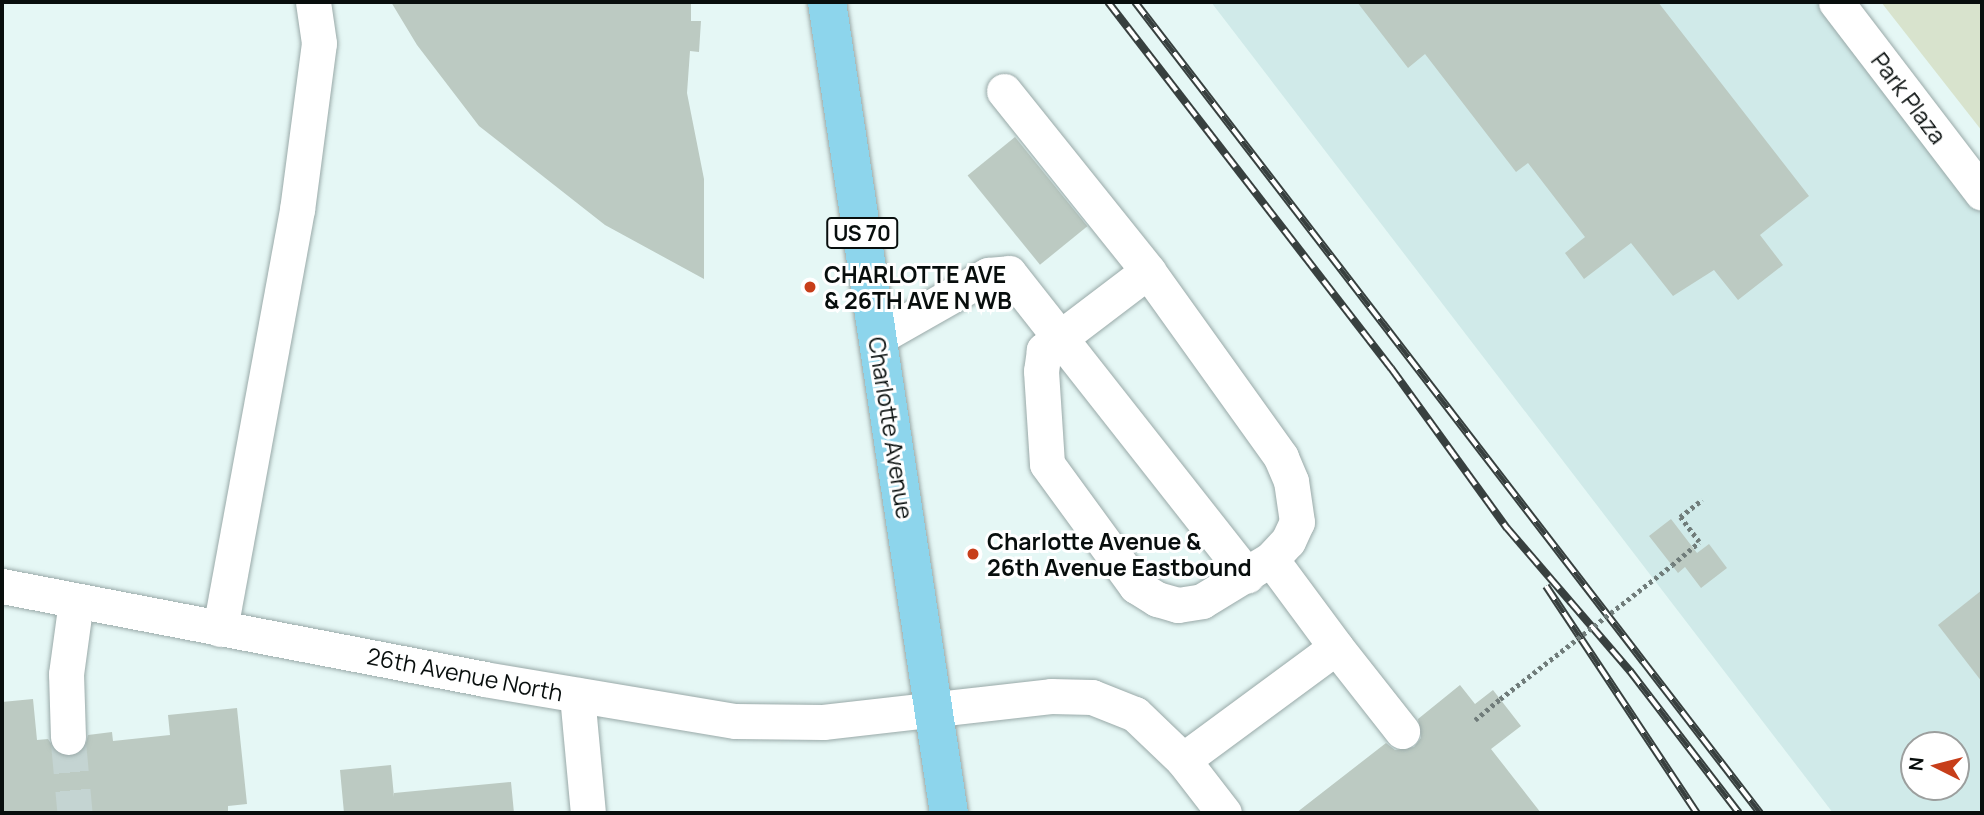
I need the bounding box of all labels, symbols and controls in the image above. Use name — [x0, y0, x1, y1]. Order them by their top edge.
street label: Park Plaza — [1866, 47, 1952, 149]
road number: US 70 — [825, 216, 899, 250]
place label: CHARLOTTE AVE & 26TH AVE N WB — [824, 260, 1012, 314]
marker: CHARLOTTE AVE & 26TH AVE N WB — [802, 279, 818, 295]
street label: Charlotte Avenue — [863, 335, 919, 521]
place label: Charlotte Avenue & 26th Avenue Eastbound — [987, 527, 1252, 581]
marker: Charlotte Avenue & 26th Avenue Eastbound — [965, 546, 981, 562]
street label: 26th Avenue North — [365, 641, 565, 707]
north arrow — [1900, 731, 1970, 801]
text: N — [1902, 756, 1930, 772]

